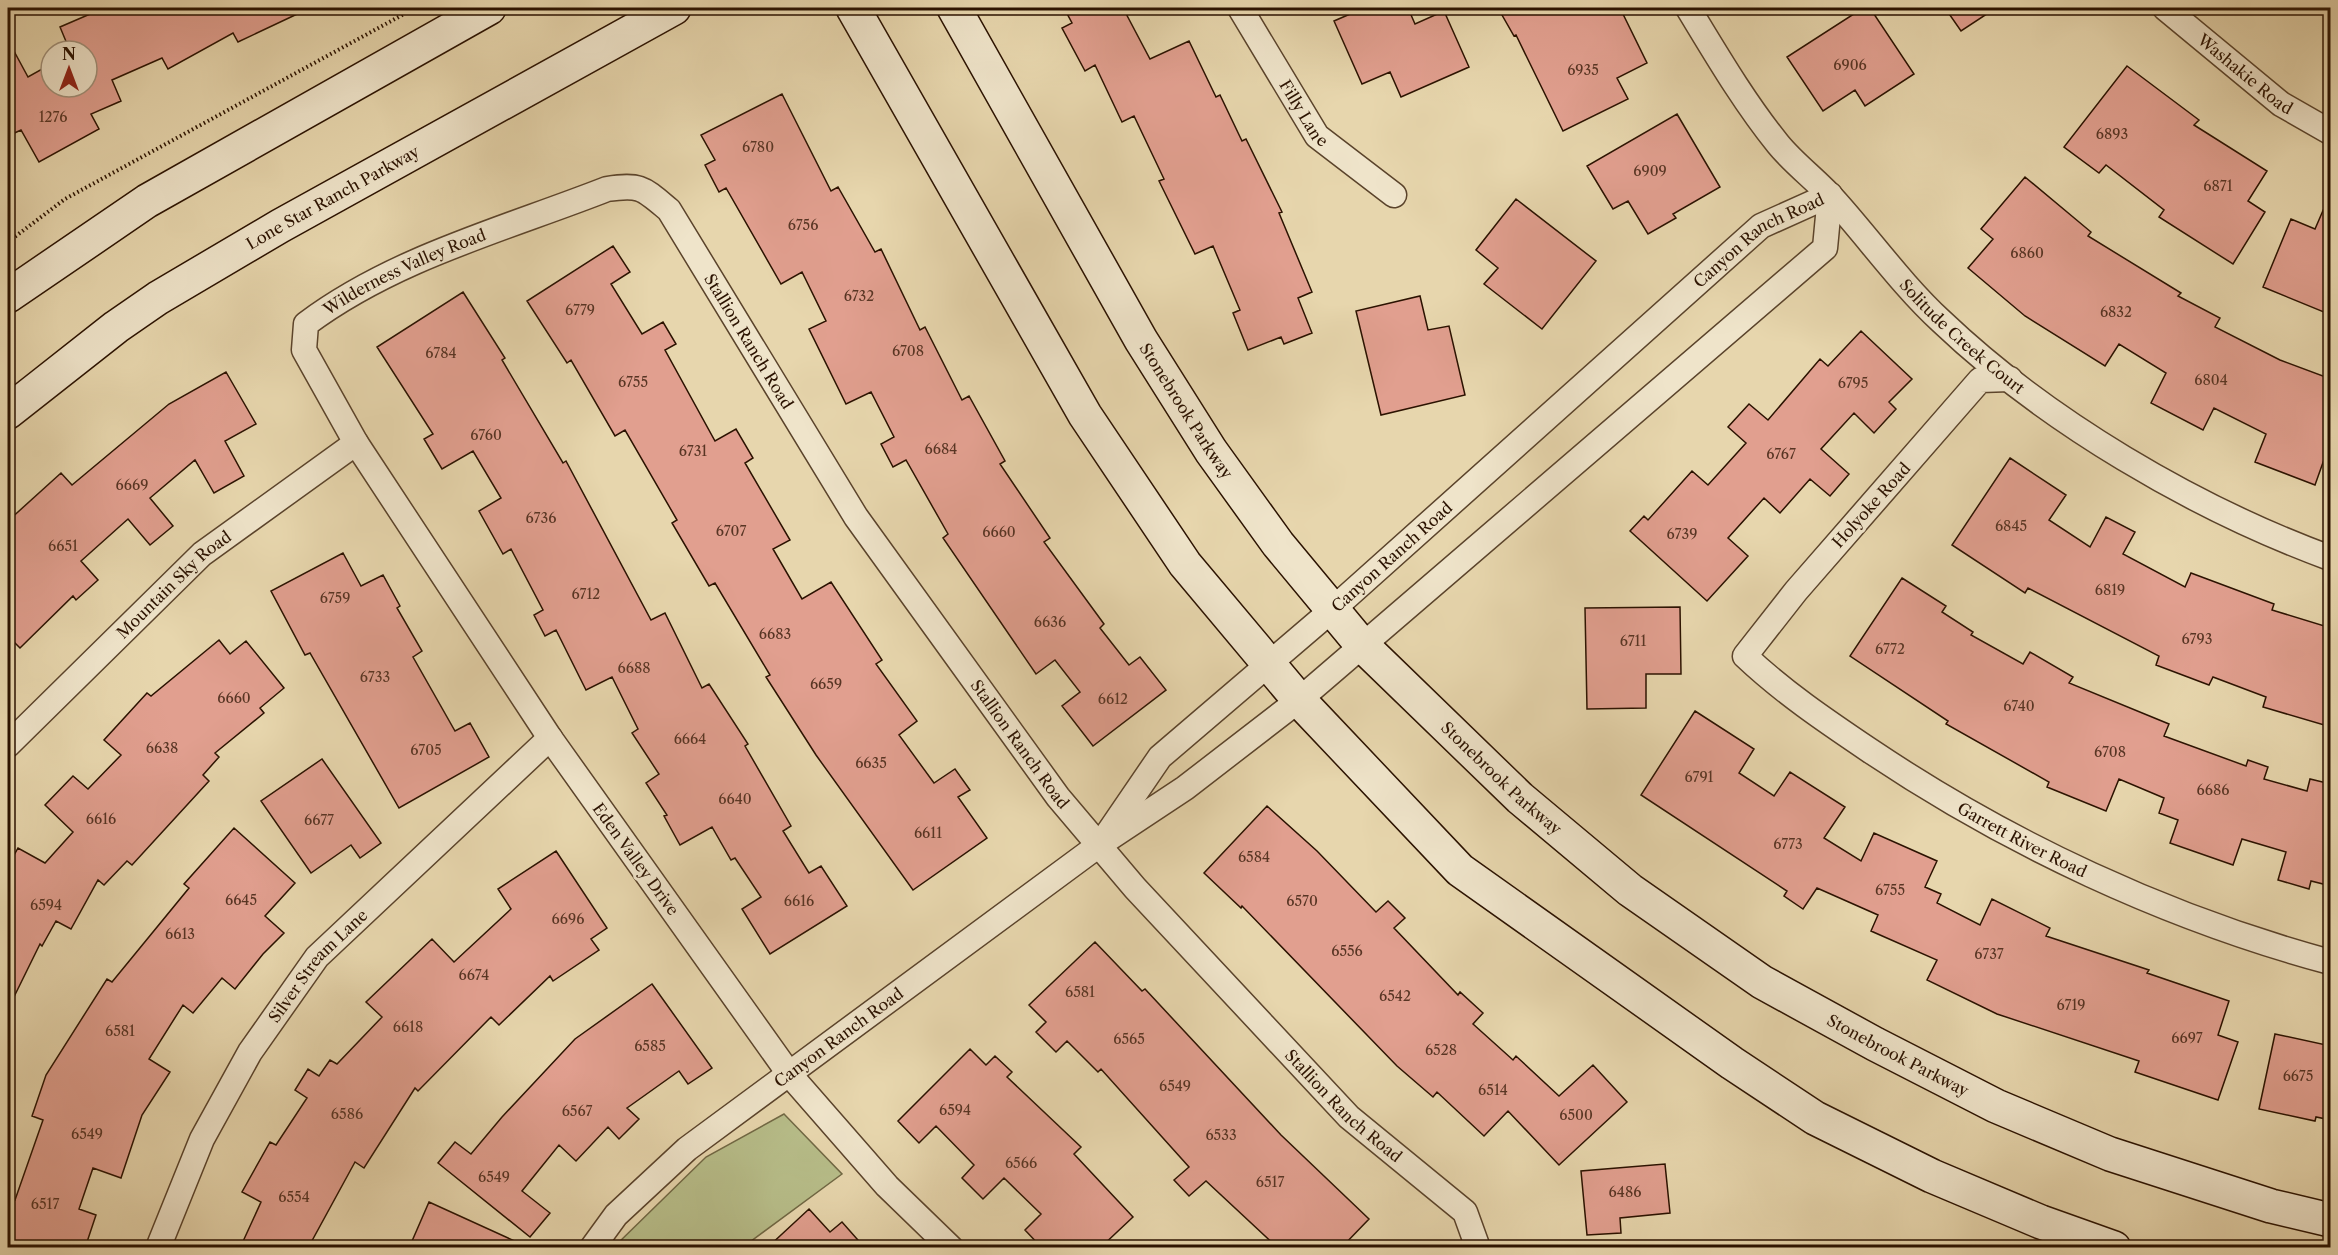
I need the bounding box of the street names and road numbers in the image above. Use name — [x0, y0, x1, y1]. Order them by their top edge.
street label: Washakie Road — [2193, 29, 2297, 119]
street label: Filly Lane — [1275, 76, 1332, 151]
street label: Lone Star Ranch Parkway — [242, 141, 424, 254]
street label: Canyon Ranch Road — [1689, 189, 1827, 292]
street label: Wilderness Valley Road — [318, 224, 489, 320]
street label: Stallion Ranch Road — [700, 270, 798, 413]
street label: Solitude Creek Court — [1895, 275, 2029, 398]
street label: Stonebrook Parkway — [1135, 339, 1238, 483]
street label: Holyoke Road — [1828, 458, 1915, 552]
street label: Canyon Ranch Road — [1327, 497, 1456, 616]
street label: Mountain Sky Road — [112, 526, 235, 643]
street label: Stallion Ranch Road — [967, 676, 1074, 813]
street label: Stonebrook Parkway — [1437, 717, 1567, 839]
street label: Garrett River Road — [1954, 798, 2090, 882]
street label: Eden Valley Drive — [588, 799, 684, 919]
street label: Silver Stream Lane — [264, 905, 372, 1026]
street label: Canyon Ranch Road — [770, 983, 907, 1091]
street label: Stonebrook Parkway — [1824, 1010, 1973, 1101]
street label: Stallion Ranch Road — [1281, 1045, 1406, 1167]

